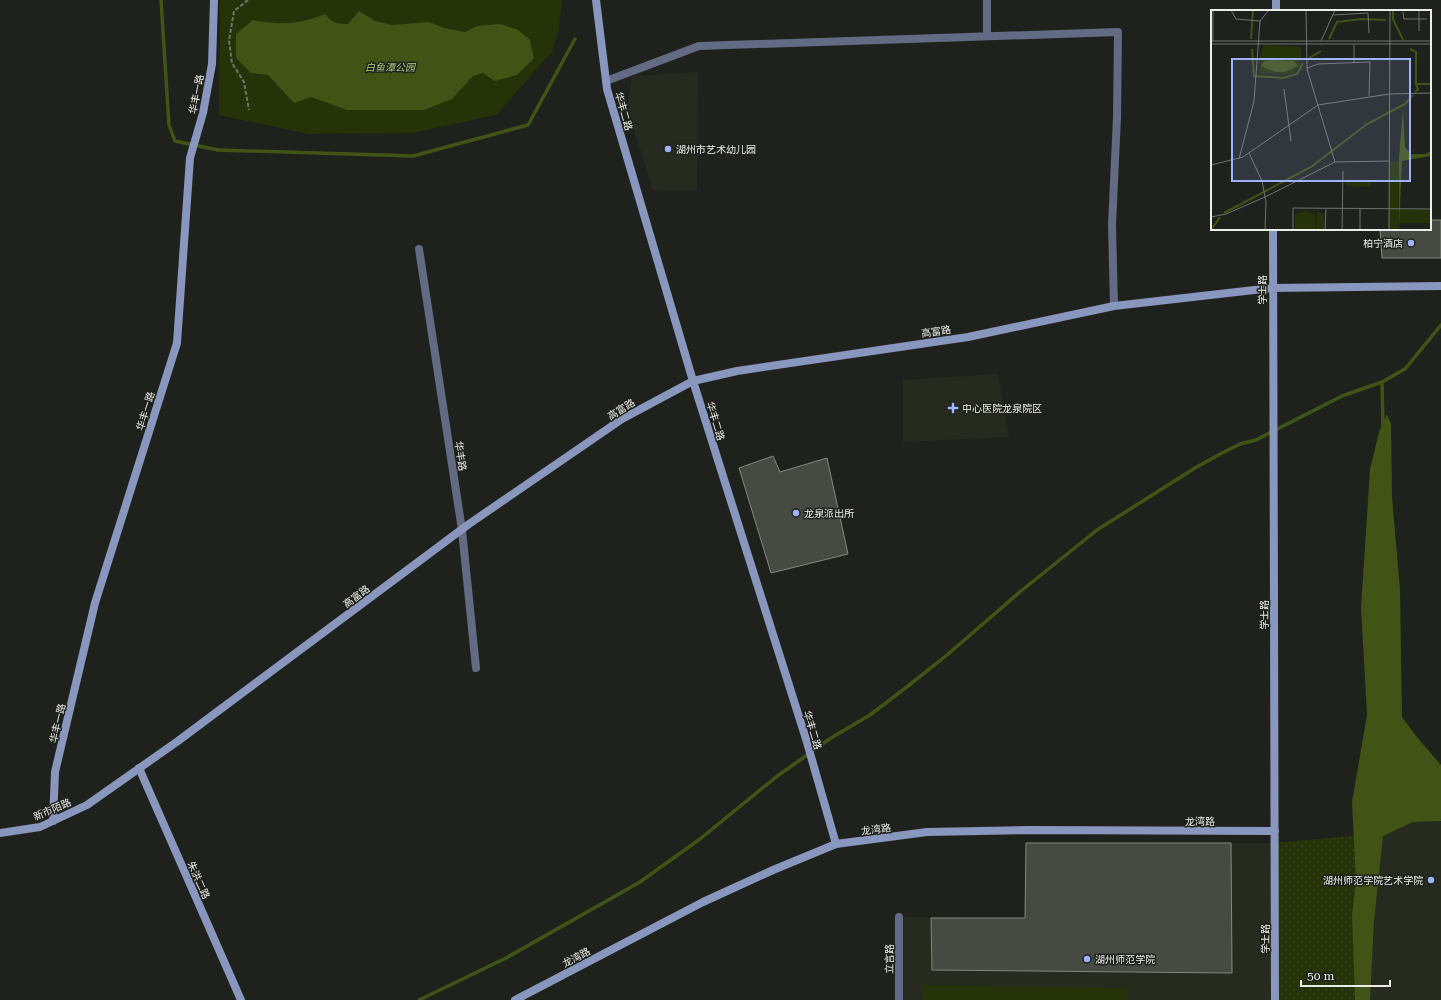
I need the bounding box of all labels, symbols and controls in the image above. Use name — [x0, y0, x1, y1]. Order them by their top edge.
inset map — [1211, 10, 1431, 230]
park label: 白鱼潭公园 — [365, 62, 417, 73]
street label: 华丰一路 — [187, 73, 206, 115]
street label: 华丰二路 — [613, 90, 634, 132]
marker: 湖州市艺术幼儿园 — [663, 144, 673, 154]
place label: 湖州市艺术幼儿园 — [676, 144, 756, 155]
place label: 柏宁酒店 — [1363, 238, 1403, 249]
marker: 柏宁酒店 — [1406, 238, 1416, 248]
street label: 学士路 — [1257, 275, 1268, 305]
street label: 高富路 — [920, 324, 952, 339]
street label: 华丰一路 — [134, 390, 157, 432]
street label: 高富路 — [606, 397, 637, 422]
street label: 华丰二路 — [704, 400, 727, 442]
marker: 中心医院龙泉院区 — [947, 402, 959, 414]
place label: 中心医院龙泉院区 — [962, 403, 1042, 414]
street label: 华丰路 — [453, 440, 468, 472]
marker: 龙泉派出所 — [791, 508, 801, 518]
place label: 龙泉派出所 — [804, 508, 854, 519]
street label: 高富路 — [341, 583, 372, 610]
street label: 学士路 — [1259, 600, 1270, 630]
street label: 华丰一路 — [48, 702, 67, 744]
street label: 华丰二路 — [801, 709, 824, 751]
street label: 新市陌路 — [32, 797, 73, 822]
street label: 龙湾路 — [1185, 816, 1215, 827]
street label: 龙湾路 — [861, 822, 892, 837]
street label: 朱洪二路 — [185, 860, 212, 901]
place label: 湖州师范学院艺术学院 — [1323, 875, 1423, 886]
marker: 湖州师范学院艺术学院 — [1426, 875, 1436, 885]
street label: 学士路 — [1260, 924, 1271, 954]
street label: 立言路 — [884, 944, 895, 974]
street label: 龙湾路 — [560, 946, 592, 969]
marker: 湖州师范学院 — [1082, 954, 1092, 964]
place label: 湖州师范学院 — [1095, 954, 1155, 965]
scale bar — [1301, 962, 1390, 988]
text: 50 m — [1307, 969, 1334, 983]

